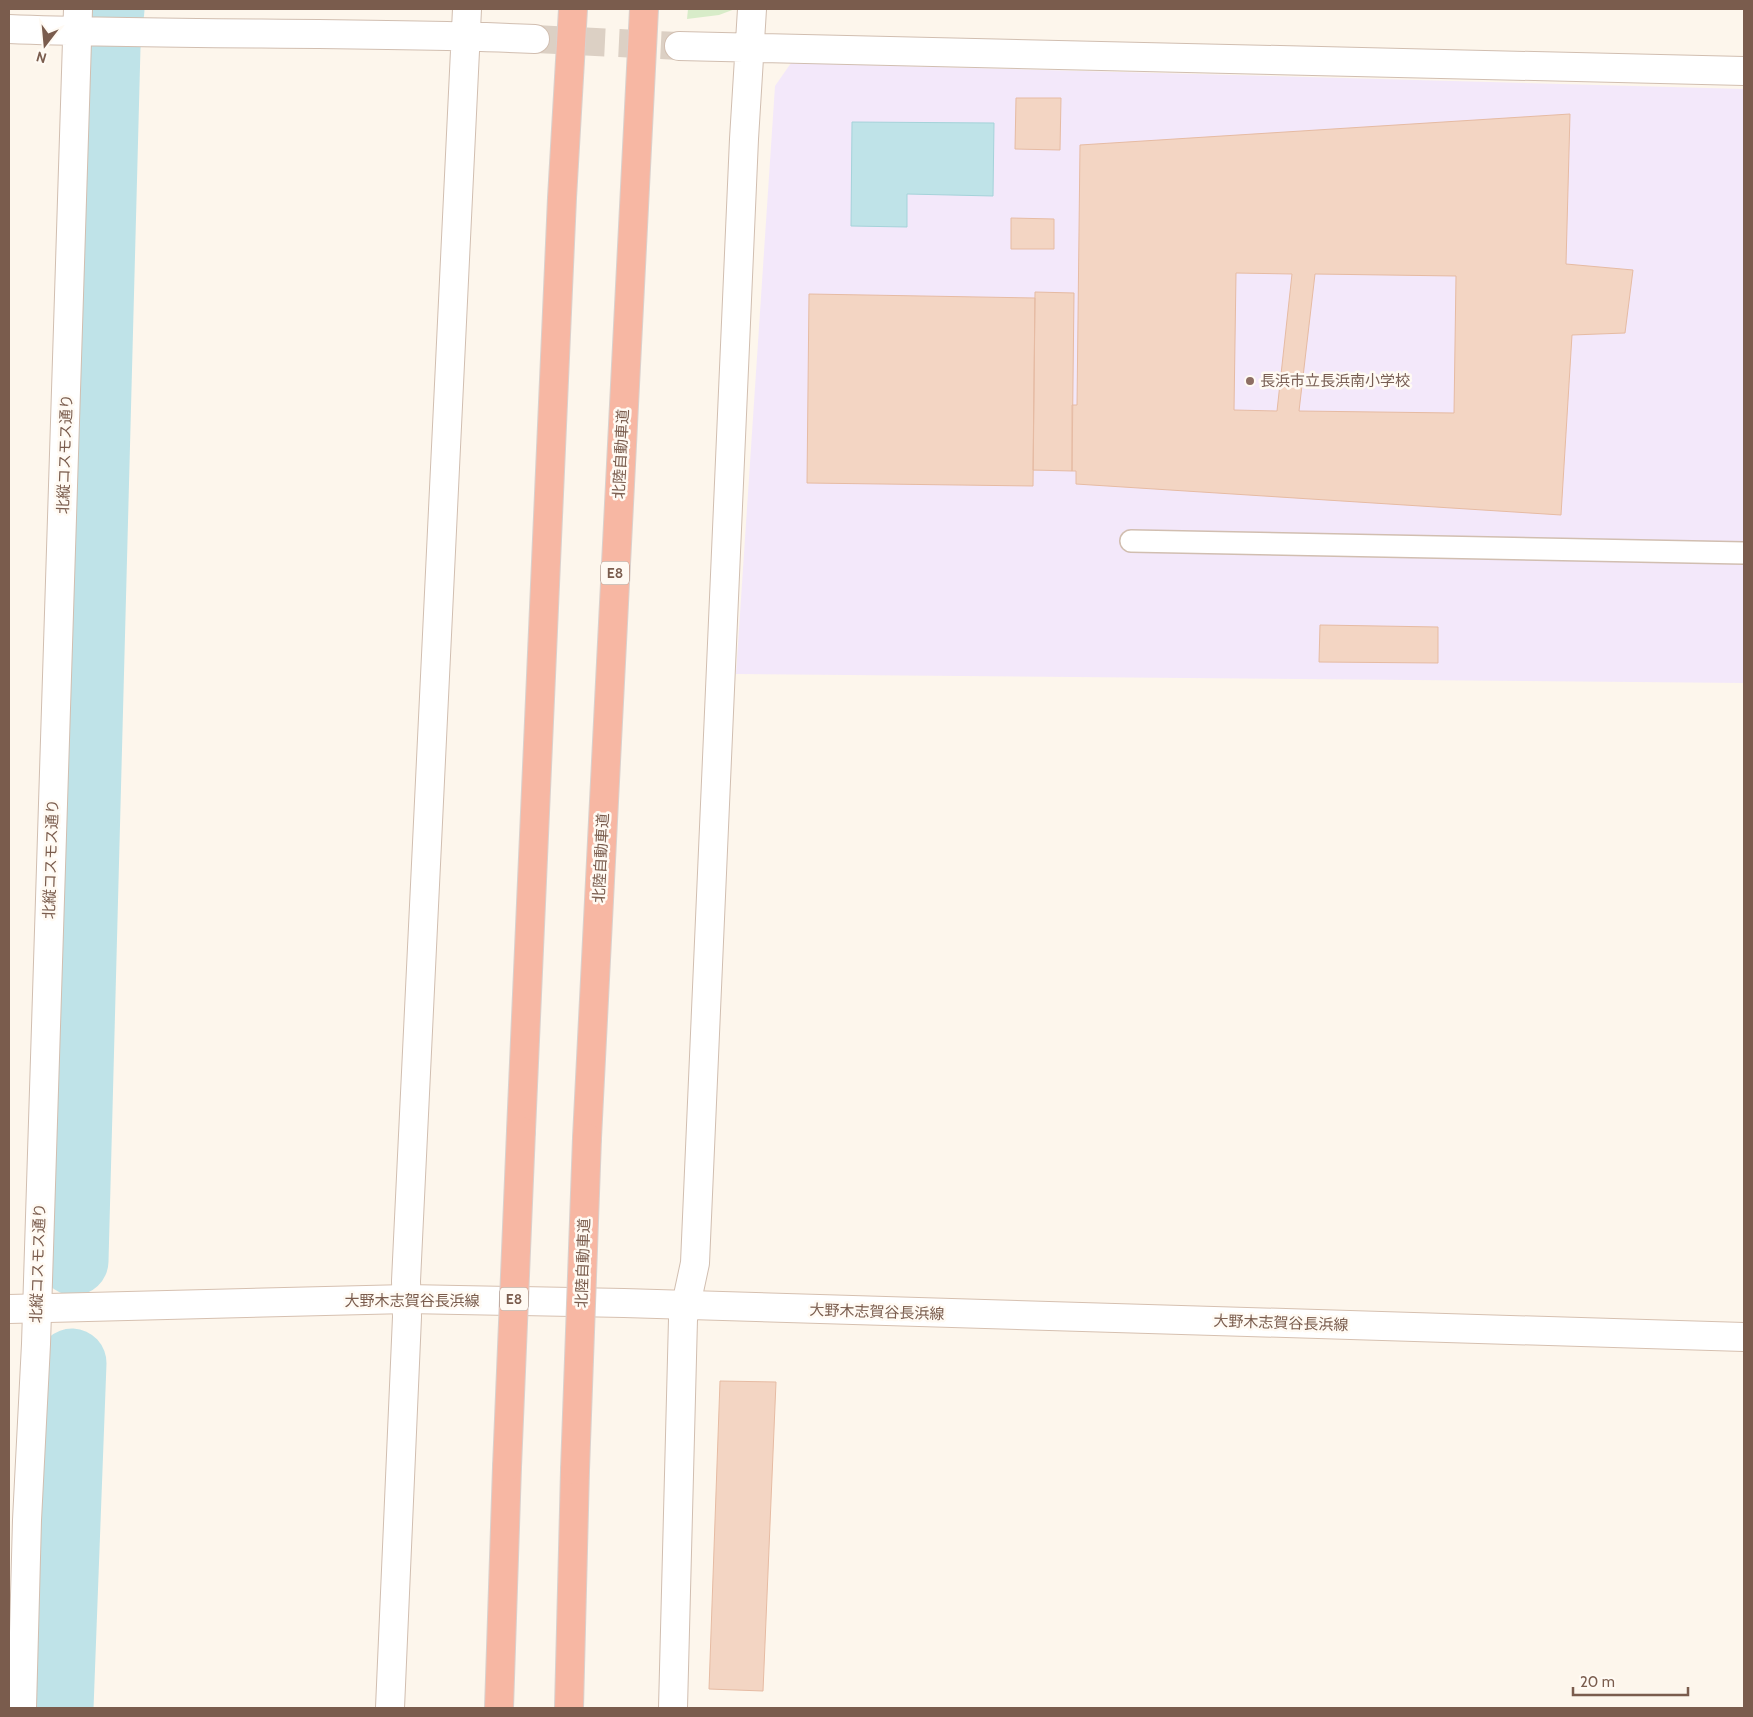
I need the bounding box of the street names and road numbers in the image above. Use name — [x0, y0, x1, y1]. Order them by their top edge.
street label: 北縦コスモス通り — [54, 394, 76, 514]
street label: 北陸自動車道 — [610, 409, 632, 499]
road number: E8 — [601, 562, 629, 584]
street label: 北縦コスモス通り — [40, 799, 62, 919]
street label: 北陸自動車道 — [590, 813, 612, 903]
street label: 北縦コスモス通り — [27, 1203, 49, 1323]
street label: 北陸自動車道 — [572, 1218, 594, 1308]
road number: E8 — [500, 1288, 528, 1310]
street label: 大野木志賀谷長浜線 — [344, 1292, 480, 1310]
street label: 大野木志賀谷長浜線 — [809, 1301, 945, 1323]
street label: 大野木志賀谷長浜線 — [1213, 1312, 1349, 1334]

